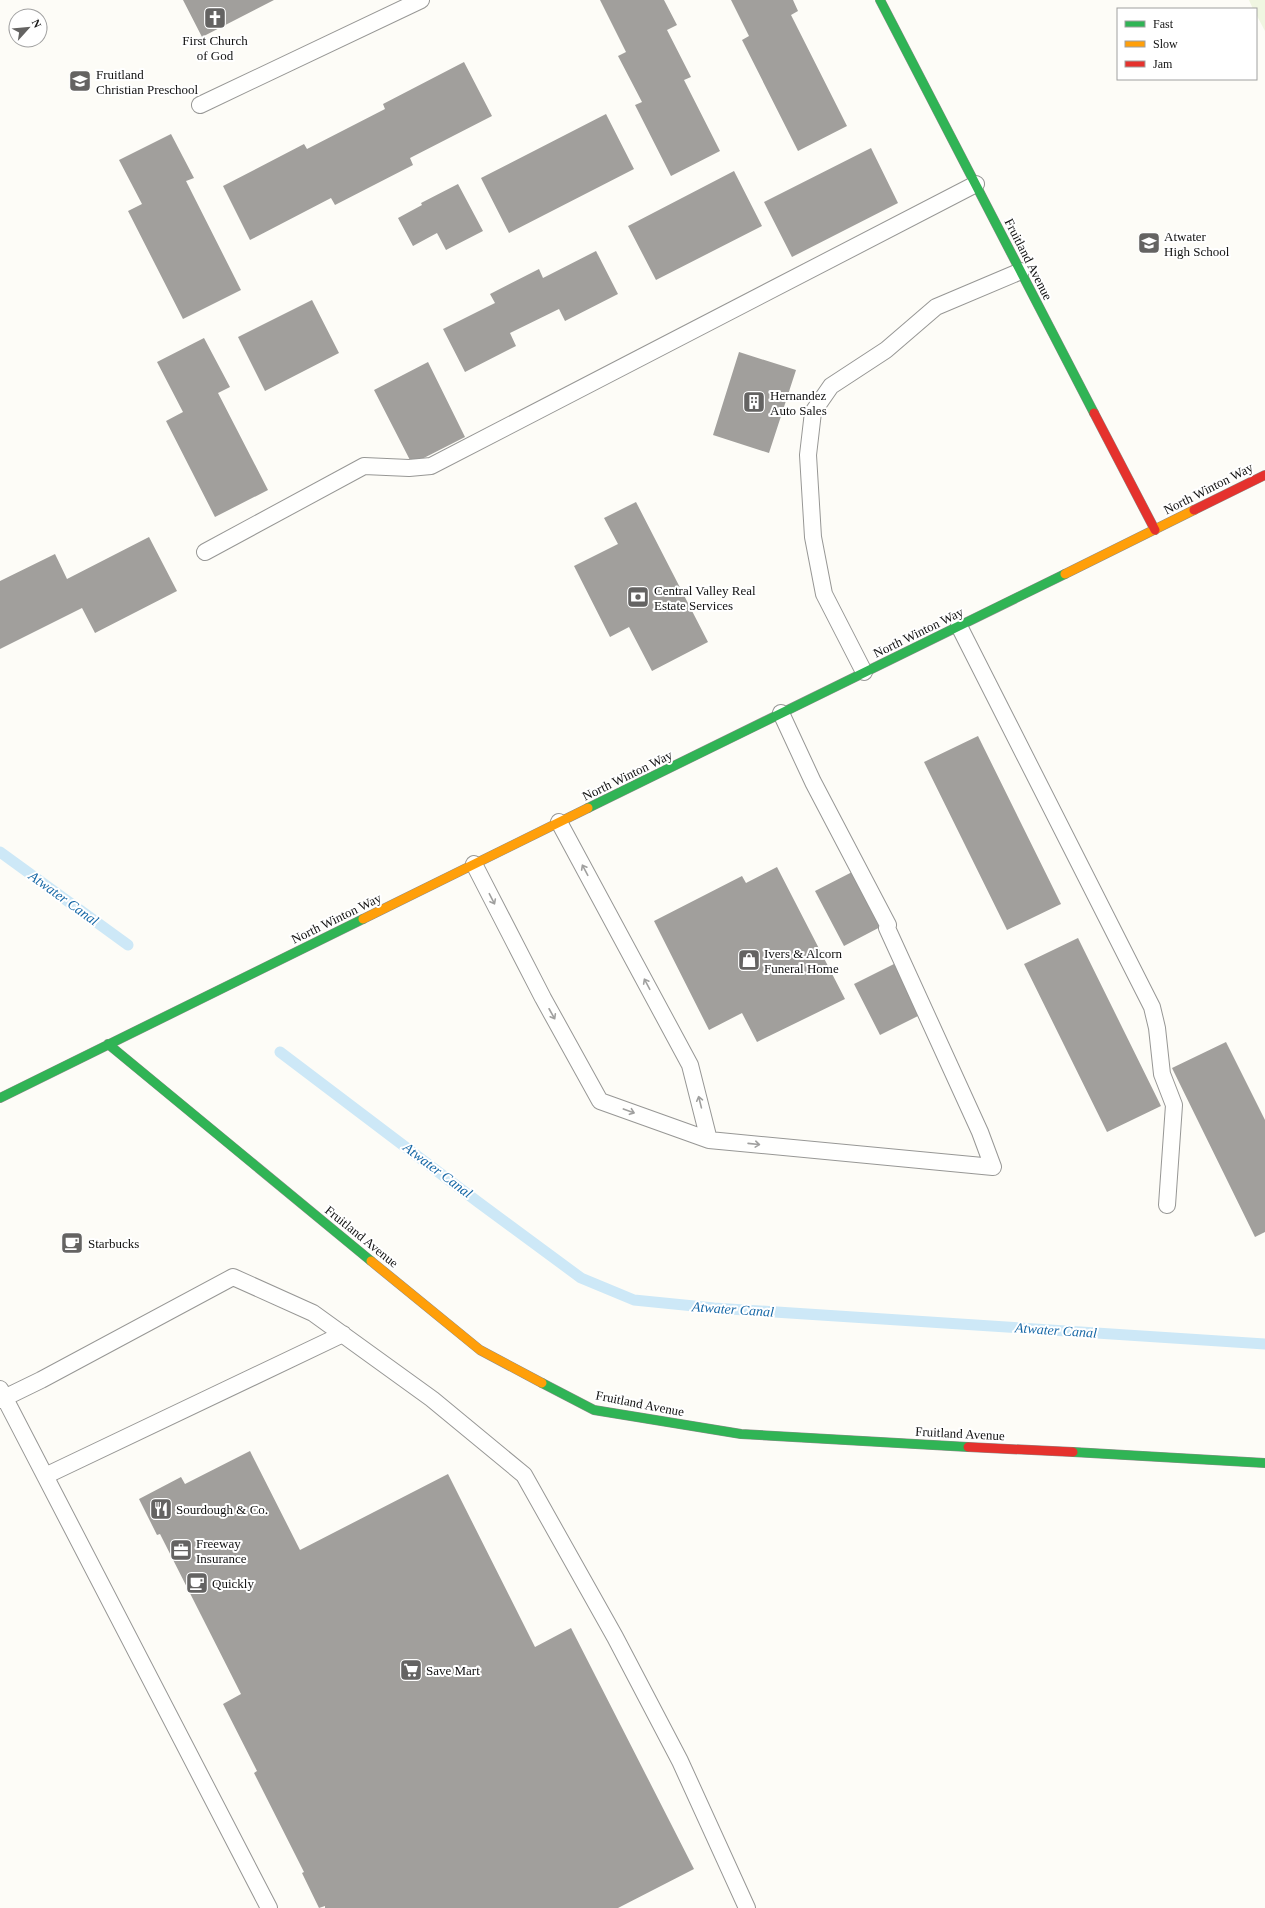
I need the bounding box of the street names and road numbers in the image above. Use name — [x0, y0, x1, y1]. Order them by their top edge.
street label: Fruitland Avenue — [1002, 216, 1056, 303]
street label: North Winton Way — [1161, 459, 1256, 517]
street label: North Winton Way — [871, 604, 966, 661]
street label: North Winton Way — [580, 747, 675, 804]
street label: North Winton Way — [289, 890, 384, 947]
street label: Fruitland Avenue — [322, 1202, 401, 1271]
street label: Fruitland Avenue — [594, 1388, 686, 1419]
street label: Fruitland Avenue — [915, 1424, 1005, 1443]

